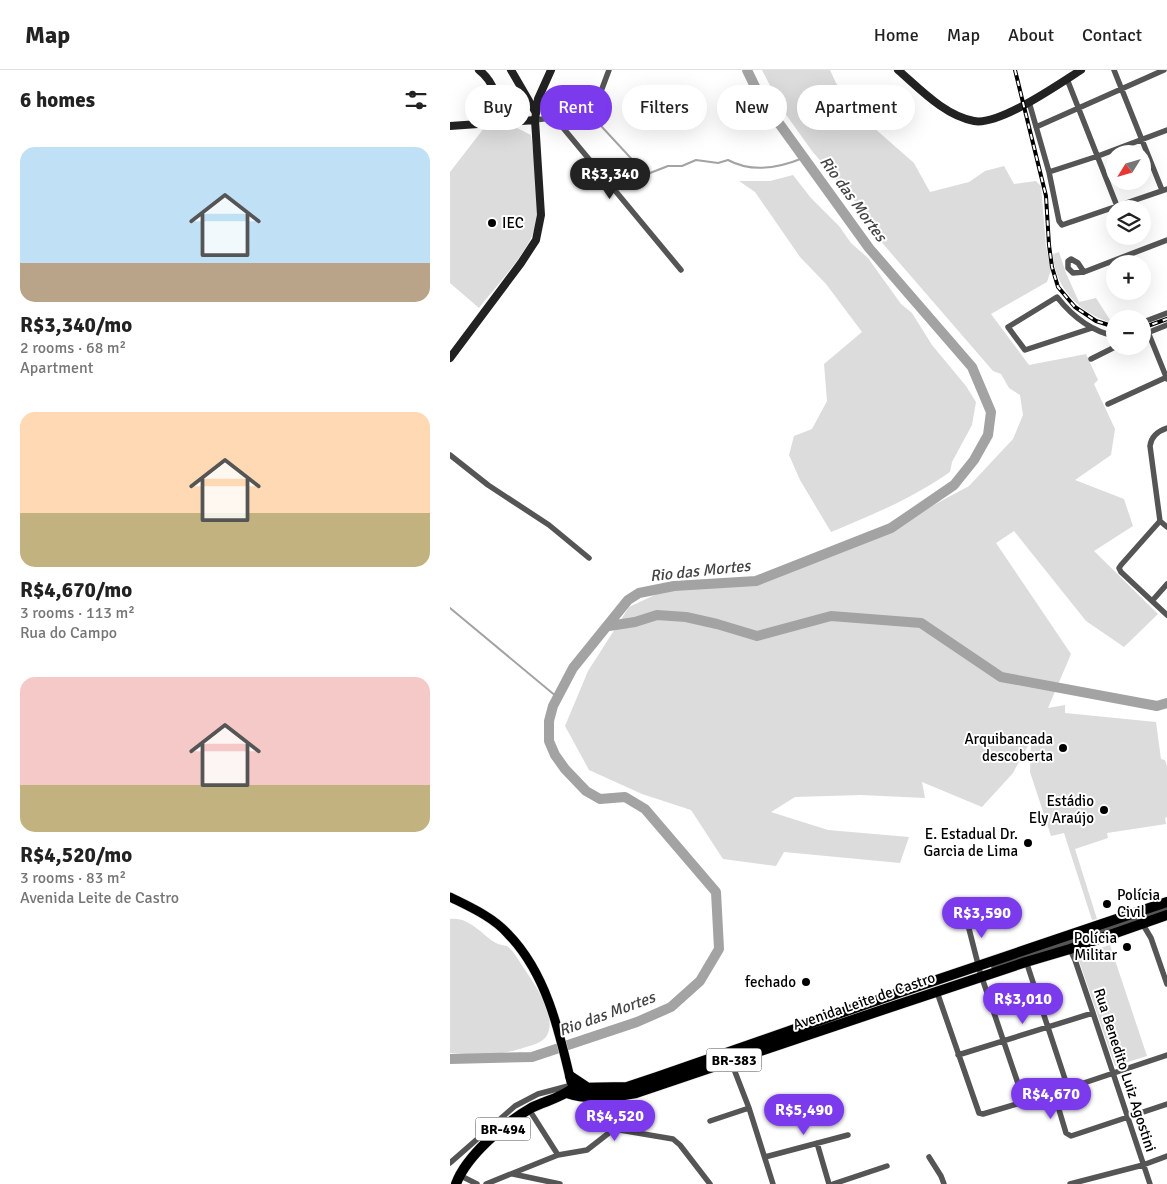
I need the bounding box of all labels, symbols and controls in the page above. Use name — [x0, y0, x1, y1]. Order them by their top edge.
text: Map — [25, 20, 70, 50]
text: Home — [874, 24, 919, 46]
text: Map — [947, 24, 980, 46]
text: About — [1008, 24, 1054, 46]
text: Contact — [1082, 24, 1142, 46]
chip: Buy — [465, 85, 530, 130]
chip: Rent — [540, 85, 612, 130]
chip: Filters — [622, 85, 707, 130]
chip: New — [717, 85, 787, 130]
chip: Apartment — [797, 85, 915, 130]
icon: filters — [402, 86, 430, 114]
text: 6 homes — [20, 87, 95, 113]
north arrow — [1106, 145, 1151, 190]
map controls — [1106, 145, 1151, 355]
water label: Rio das Mortes — [815, 152, 892, 247]
pin: R$3,340 — [564, 158, 656, 200]
text: R$3,340 — [581, 164, 639, 184]
icon: home — [180, 180, 270, 270]
button: layers — [1106, 200, 1151, 245]
place label: IEC — [502, 214, 524, 232]
marker: IEC — [486, 217, 498, 229]
button: + — [1106, 255, 1151, 300]
button: − — [1106, 310, 1151, 355]
text: R$3,340/mo — [20, 312, 132, 338]
text: 2 rooms · 68 m² — [20, 338, 126, 358]
text: Apartment — [20, 358, 93, 378]
icon: home — [180, 445, 270, 535]
water label: Rio das Mortes — [649, 556, 753, 586]
text: R$4,670/mo — [20, 577, 132, 603]
text: 3 rooms · 113 m² — [20, 603, 135, 623]
text: Rua do Campo — [20, 623, 117, 643]
icon: home — [180, 710, 270, 800]
place label: Arquibancada descoberta — [964, 730, 1053, 765]
marker: Arquibancada descoberta — [1057, 742, 1069, 754]
place label: Estádio Ely Araújo — [1029, 792, 1094, 827]
marker: Estádio Ely Araújo — [1098, 804, 1110, 816]
place label: E. Estadual Dr. Garcia de Lima — [923, 825, 1018, 860]
marker: E. Estadual Dr. Garcia de Lima — [1022, 837, 1034, 849]
text: R$4,520/mo — [20, 842, 132, 868]
text: 3 rooms · 83 m² — [20, 868, 126, 888]
place label: Polícia Civil — [1117, 886, 1160, 921]
text: Avenida Leite de Castro — [20, 888, 179, 908]
pin: R$3,590 — [936, 896, 1028, 939]
marker: Polícia Civil — [1101, 898, 1113, 910]
text: R$3,590 — [953, 903, 1011, 923]
place label: Polícia Militar — [1074, 929, 1117, 964]
marker: Polícia Militar — [1121, 941, 1133, 953]
street label: Avenida Leite de Castro — [791, 968, 938, 1034]
place label: fechado — [745, 973, 796, 991]
marker: fechado — [800, 976, 812, 988]
pin: R$3,010 — [977, 982, 1069, 1025]
street label: Rua Benedito Luiz Agostini — [1090, 986, 1160, 1154]
water label: Rio das Mortes — [556, 987, 660, 1041]
text: R$3,010 — [994, 989, 1052, 1009]
road number: BR-383 — [706, 1048, 762, 1072]
pin: R$4,670 — [1005, 1078, 1097, 1120]
text: R$4,670 — [1022, 1084, 1080, 1104]
pin: R$5,490 — [758, 1094, 850, 1136]
pin: R$4,520 — [569, 1100, 661, 1142]
text: R$5,490 — [775, 1100, 833, 1120]
text: R$4,520 — [586, 1106, 644, 1126]
road number: BR-494 — [476, 1118, 530, 1140]

